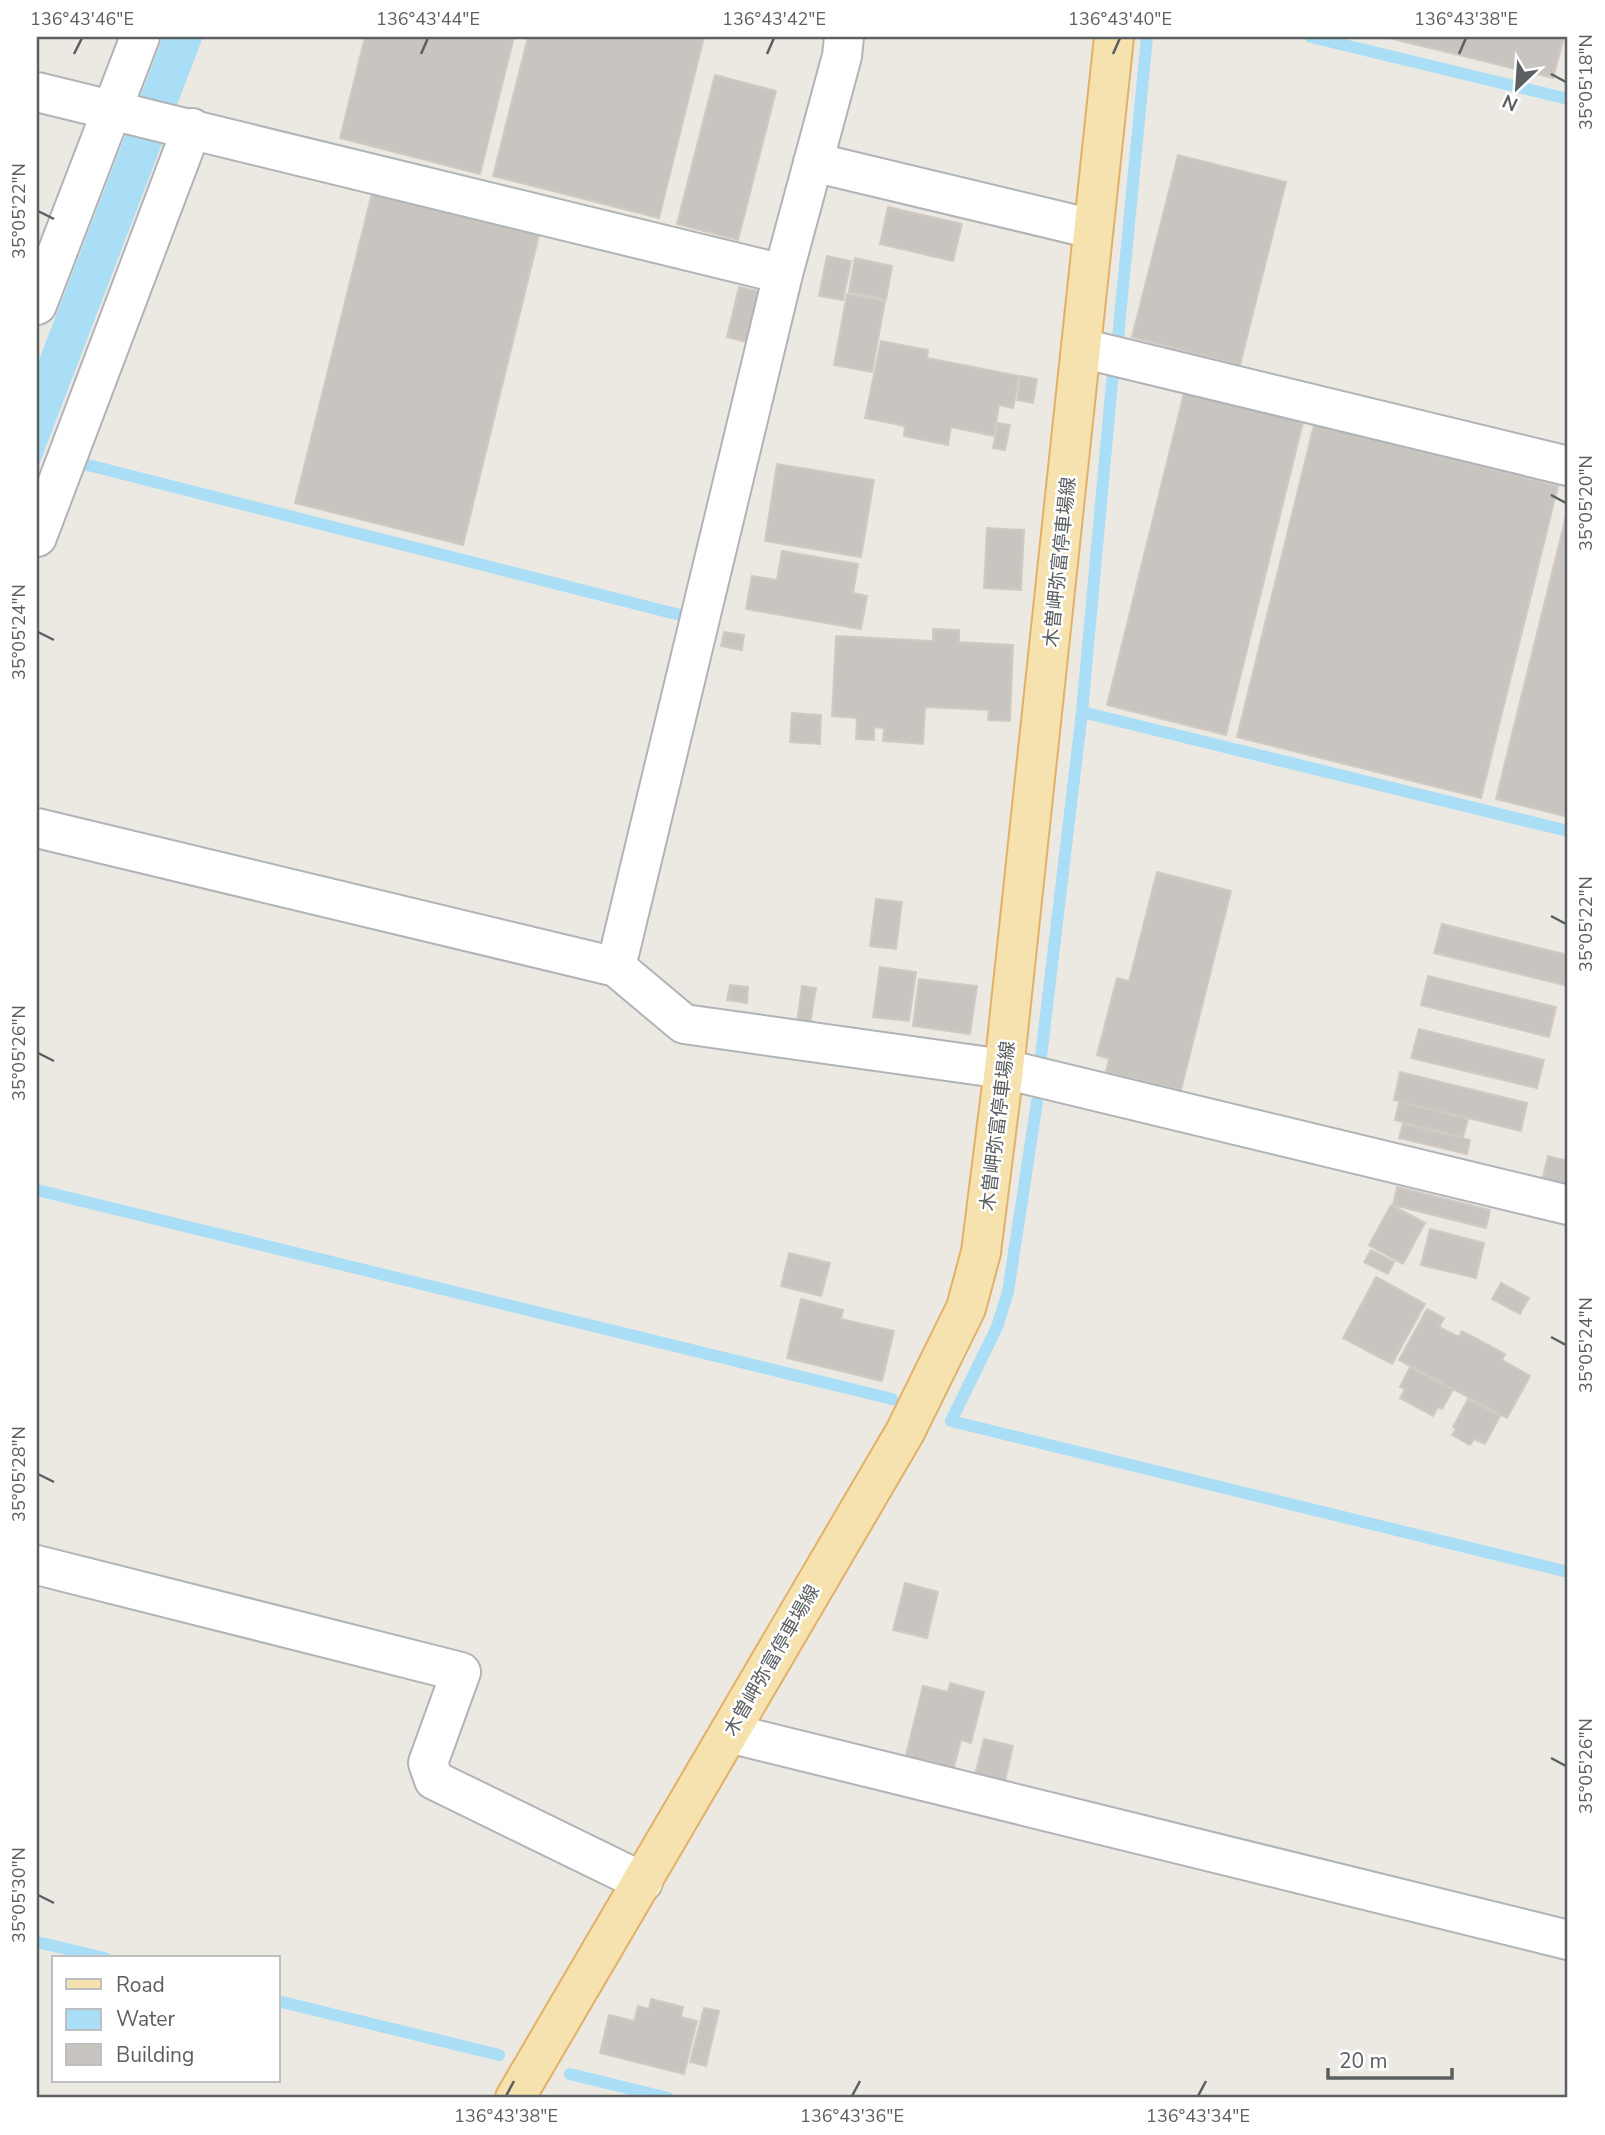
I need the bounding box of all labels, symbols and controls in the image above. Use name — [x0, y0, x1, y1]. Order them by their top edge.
text: 136°43'46"E — [30, 7, 134, 31]
text: 136°43'44"E — [376, 7, 480, 31]
text: 136°43'42"E — [722, 7, 826, 31]
text: 136°43'40"E — [1068, 7, 1172, 31]
text: 136°43'38"E — [1414, 7, 1518, 31]
text: 35°05'18"N — [1574, 34, 1598, 130]
north arrow — [1482, 52, 1552, 122]
text: N — [1498, 88, 1522, 117]
text: 35°05'22"N — [7, 163, 31, 259]
text: 35°05'20"N — [1574, 455, 1598, 551]
street label: 木曽岬弥富停車場線 — [1038, 476, 1082, 649]
text: 35°05'24"N — [7, 584, 31, 680]
text: 35°05'22"N — [1574, 876, 1598, 972]
text: 35°05'26"N — [7, 1005, 31, 1101]
street label: 木曽岬弥富停車場線 — [975, 1040, 1021, 1213]
text: 35°05'24"N — [1574, 1297, 1598, 1393]
text: 35°05'28"N — [7, 1426, 31, 1522]
street label: 木曽岬弥富停車場線 — [718, 1580, 826, 1741]
text: 35°05'26"N — [1574, 1718, 1598, 1814]
text: 35°05'30"N — [7, 1847, 31, 1943]
legend — [52, 1956, 280, 2082]
text: Road — [116, 1971, 165, 1999]
text: Water — [116, 2005, 175, 2033]
scale bar — [1328, 2037, 1453, 2081]
text: Building — [116, 2041, 194, 2069]
text: 20 m — [1339, 2047, 1388, 2075]
text: 136°43'38"E — [454, 2104, 558, 2128]
text: 136°43'36"E — [800, 2104, 904, 2128]
text: 136°43'34"E — [1146, 2104, 1250, 2128]

